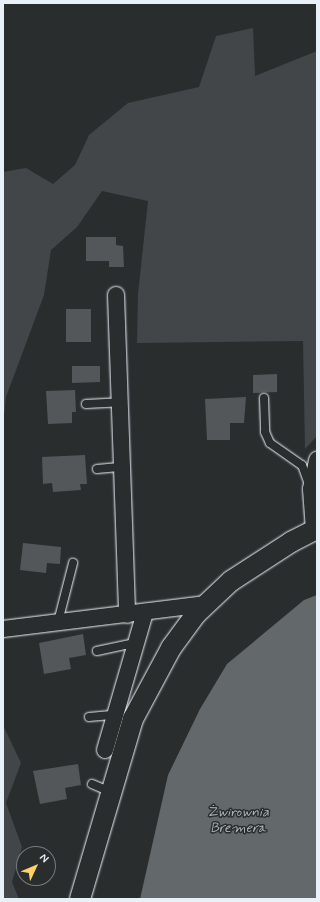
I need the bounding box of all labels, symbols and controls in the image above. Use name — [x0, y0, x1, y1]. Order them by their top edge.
water label: Żwirownia Bremera — [207, 804, 269, 836]
north arrow — [16, 846, 56, 886]
text: N — [36, 851, 51, 866]

